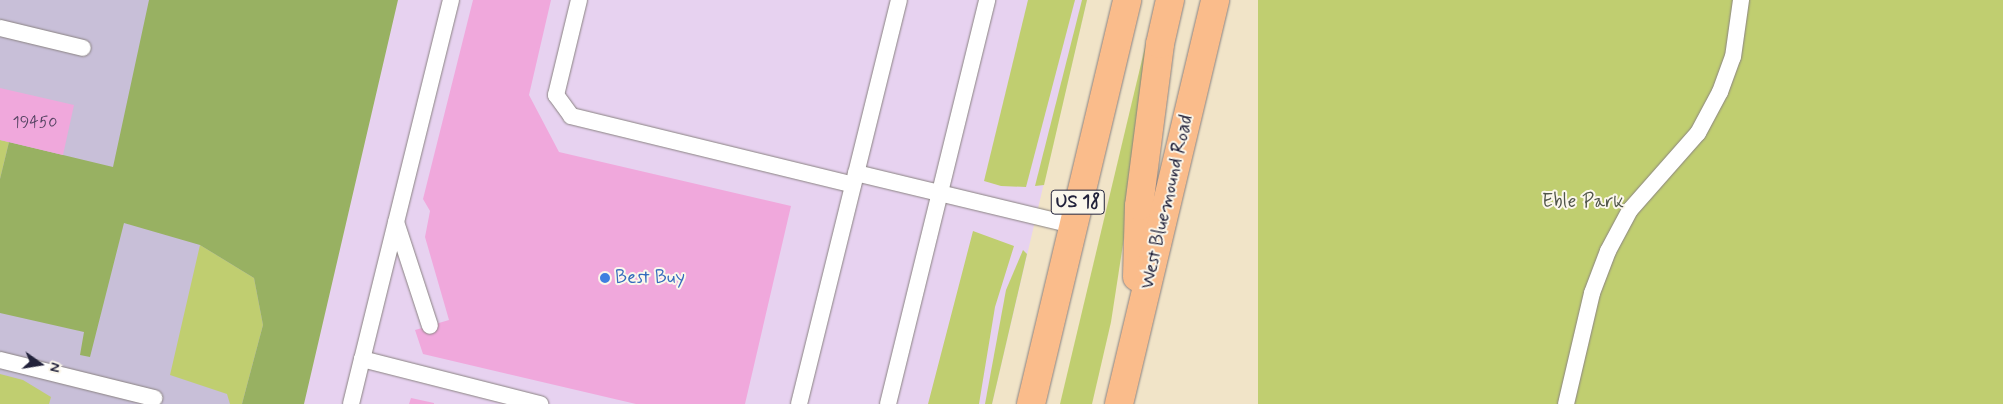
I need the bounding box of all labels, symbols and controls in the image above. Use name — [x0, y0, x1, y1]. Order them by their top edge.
house number: 19450 — [13, 113, 57, 133]
street label: West Bluemound Road — [1136, 113, 1198, 291]
road number: US 18 — [1050, 186, 1106, 218]
park label: Eble Park — [1544, 191, 1622, 213]
place label: Best Buy — [615, 267, 685, 289]
marker: Best Buy — [599, 272, 611, 284]
north arrow — [15, 339, 65, 389]
text: N — [45, 361, 64, 374]

